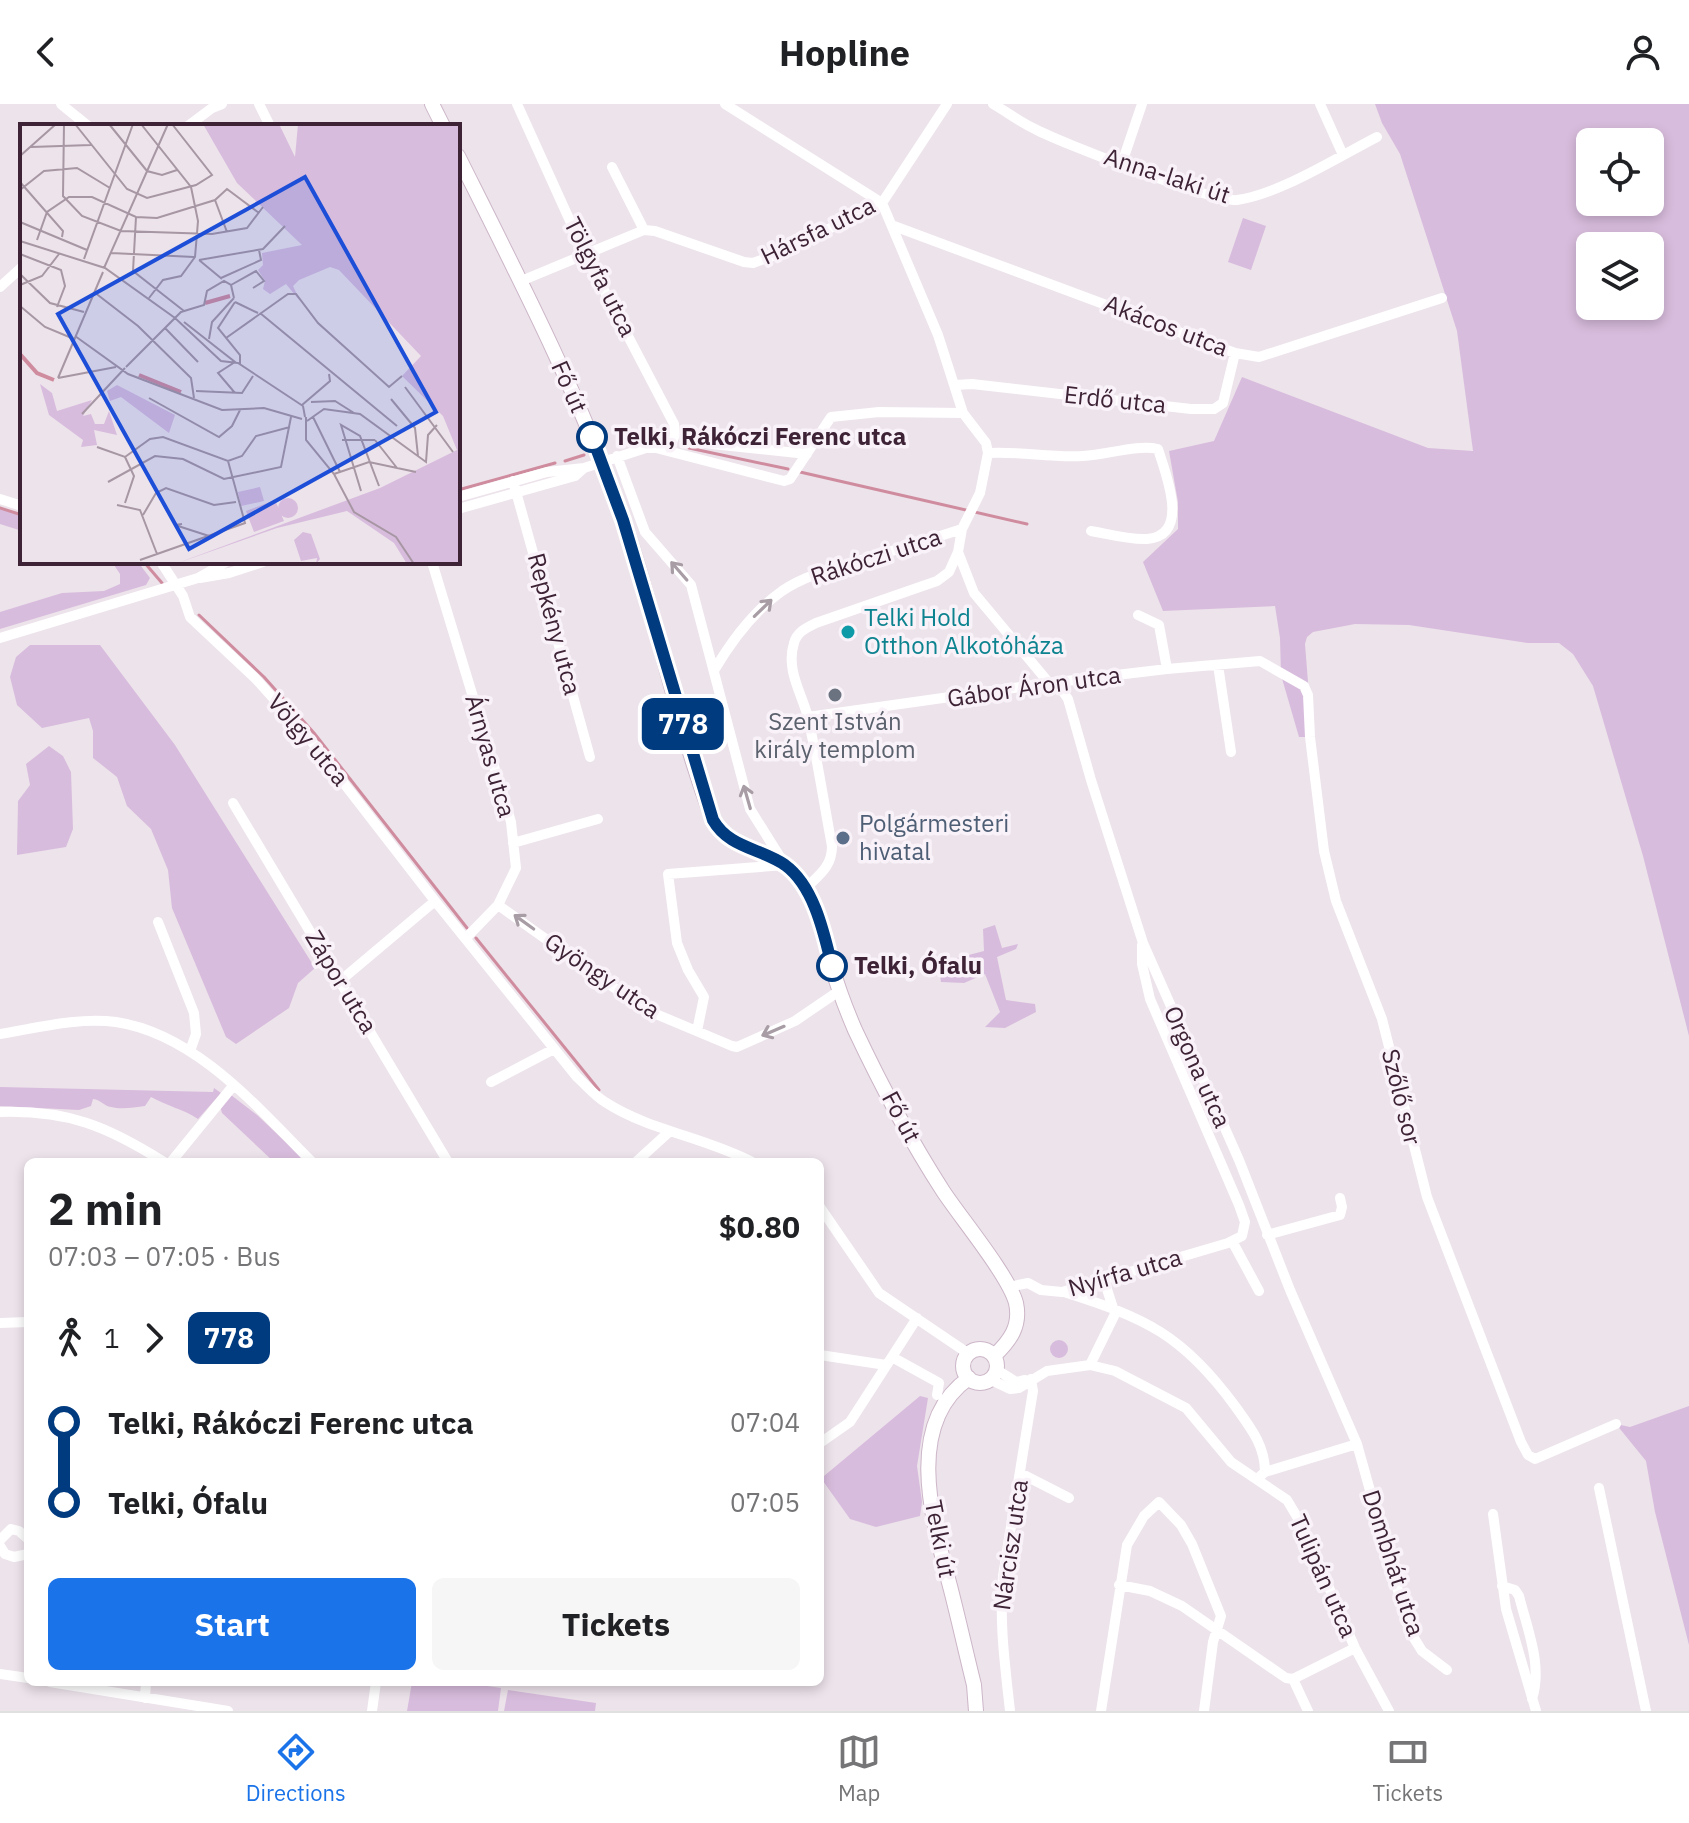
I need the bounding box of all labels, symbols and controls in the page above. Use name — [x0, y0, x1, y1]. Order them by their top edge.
text: Hopline — [779, 29, 910, 76]
icon: back — [24, 30, 68, 74]
icon: person — [1621, 30, 1665, 74]
inset map — [20, 124, 460, 564]
map controls — [1576, 128, 1664, 320]
button: locate — [1576, 128, 1664, 216]
street label: Anna-laki út — [1100, 140, 1234, 210]
street label: Hársfa utca — [755, 189, 880, 271]
street label: Tölgyfa utca — [557, 211, 645, 342]
button: layers — [1576, 232, 1664, 320]
street label: Akácos utca — [1100, 287, 1233, 363]
street label: Fő út — [544, 355, 596, 418]
street label: Erdő utca — [1062, 378, 1168, 420]
place label: Telki, Rákóczi Ferenc utca — [614, 420, 906, 452]
marker: Telki, Rákóczi Ferenc utca — [577, 422, 607, 452]
street label: Rákóczi utca — [806, 520, 945, 592]
street label: Repkény utca — [521, 549, 589, 698]
one-way arrow — [670, 562, 688, 582]
one-way arrow — [753, 599, 773, 618]
place label: Telki Hold Otthon Alkotóháza — [864, 601, 1064, 661]
marker: Telki Hold Otthon Alkotóháza — [839, 623, 857, 641]
street label: Gábor Áron utca — [945, 658, 1123, 714]
street label: Völgy utca — [261, 686, 357, 792]
marker: Szent István király templom — [826, 686, 844, 704]
street label: Árnyas utca — [458, 691, 524, 821]
line badge: 778 — [637, 698, 729, 750]
text: 778 — [658, 705, 708, 742]
place label: Szent István király templom — [754, 705, 916, 765]
one-way arrow — [739, 785, 754, 811]
place label: Polgármesteri hivatal — [859, 807, 1009, 867]
marker: Polgármesteri hivatal — [834, 829, 852, 847]
one-way arrow — [513, 914, 535, 930]
street label: Zápor utca — [298, 924, 385, 1039]
street label: Gyöngy utca — [539, 925, 667, 1026]
place label: Telki, Ófalu — [854, 949, 982, 981]
marker: Telki, Ófalu — [817, 951, 847, 981]
street label: Orgona utca — [1157, 1001, 1239, 1133]
one-way arrow — [761, 1025, 786, 1040]
street label: Szőlő sor — [1375, 1045, 1429, 1148]
street label: Fő út — [875, 1085, 929, 1148]
text: 2 min — [48, 1180, 163, 1237]
text: $0.80 — [719, 1207, 800, 1246]
text: 07:03 – 07:05 · Bus — [48, 1239, 281, 1273]
street label: Nyírfa utca — [1064, 1240, 1186, 1304]
icon: walk — [48, 1316, 92, 1360]
icon: forward — [132, 1316, 176, 1360]
text: 778 — [204, 1319, 254, 1356]
text: 1 — [104, 1321, 120, 1355]
text: Telki, Rákóczi Ferenc utca — [108, 1403, 474, 1442]
text: 07:04 — [730, 1405, 800, 1439]
street label: Nárcisz utca — [985, 1477, 1035, 1612]
text: Telki, Ófalu — [108, 1483, 268, 1522]
text: 07:05 — [730, 1485, 800, 1519]
street label: Dombhát utca — [1355, 1486, 1433, 1640]
street label: Telki út — [918, 1497, 964, 1580]
street label: Tulipán utca — [1283, 1509, 1365, 1642]
button: Start — [48, 1578, 416, 1670]
button: Tickets — [432, 1578, 800, 1670]
tab: Directions — [246, 1730, 346, 1807]
tab: Map — [837, 1730, 881, 1807]
tab: Tickets — [1372, 1730, 1443, 1807]

